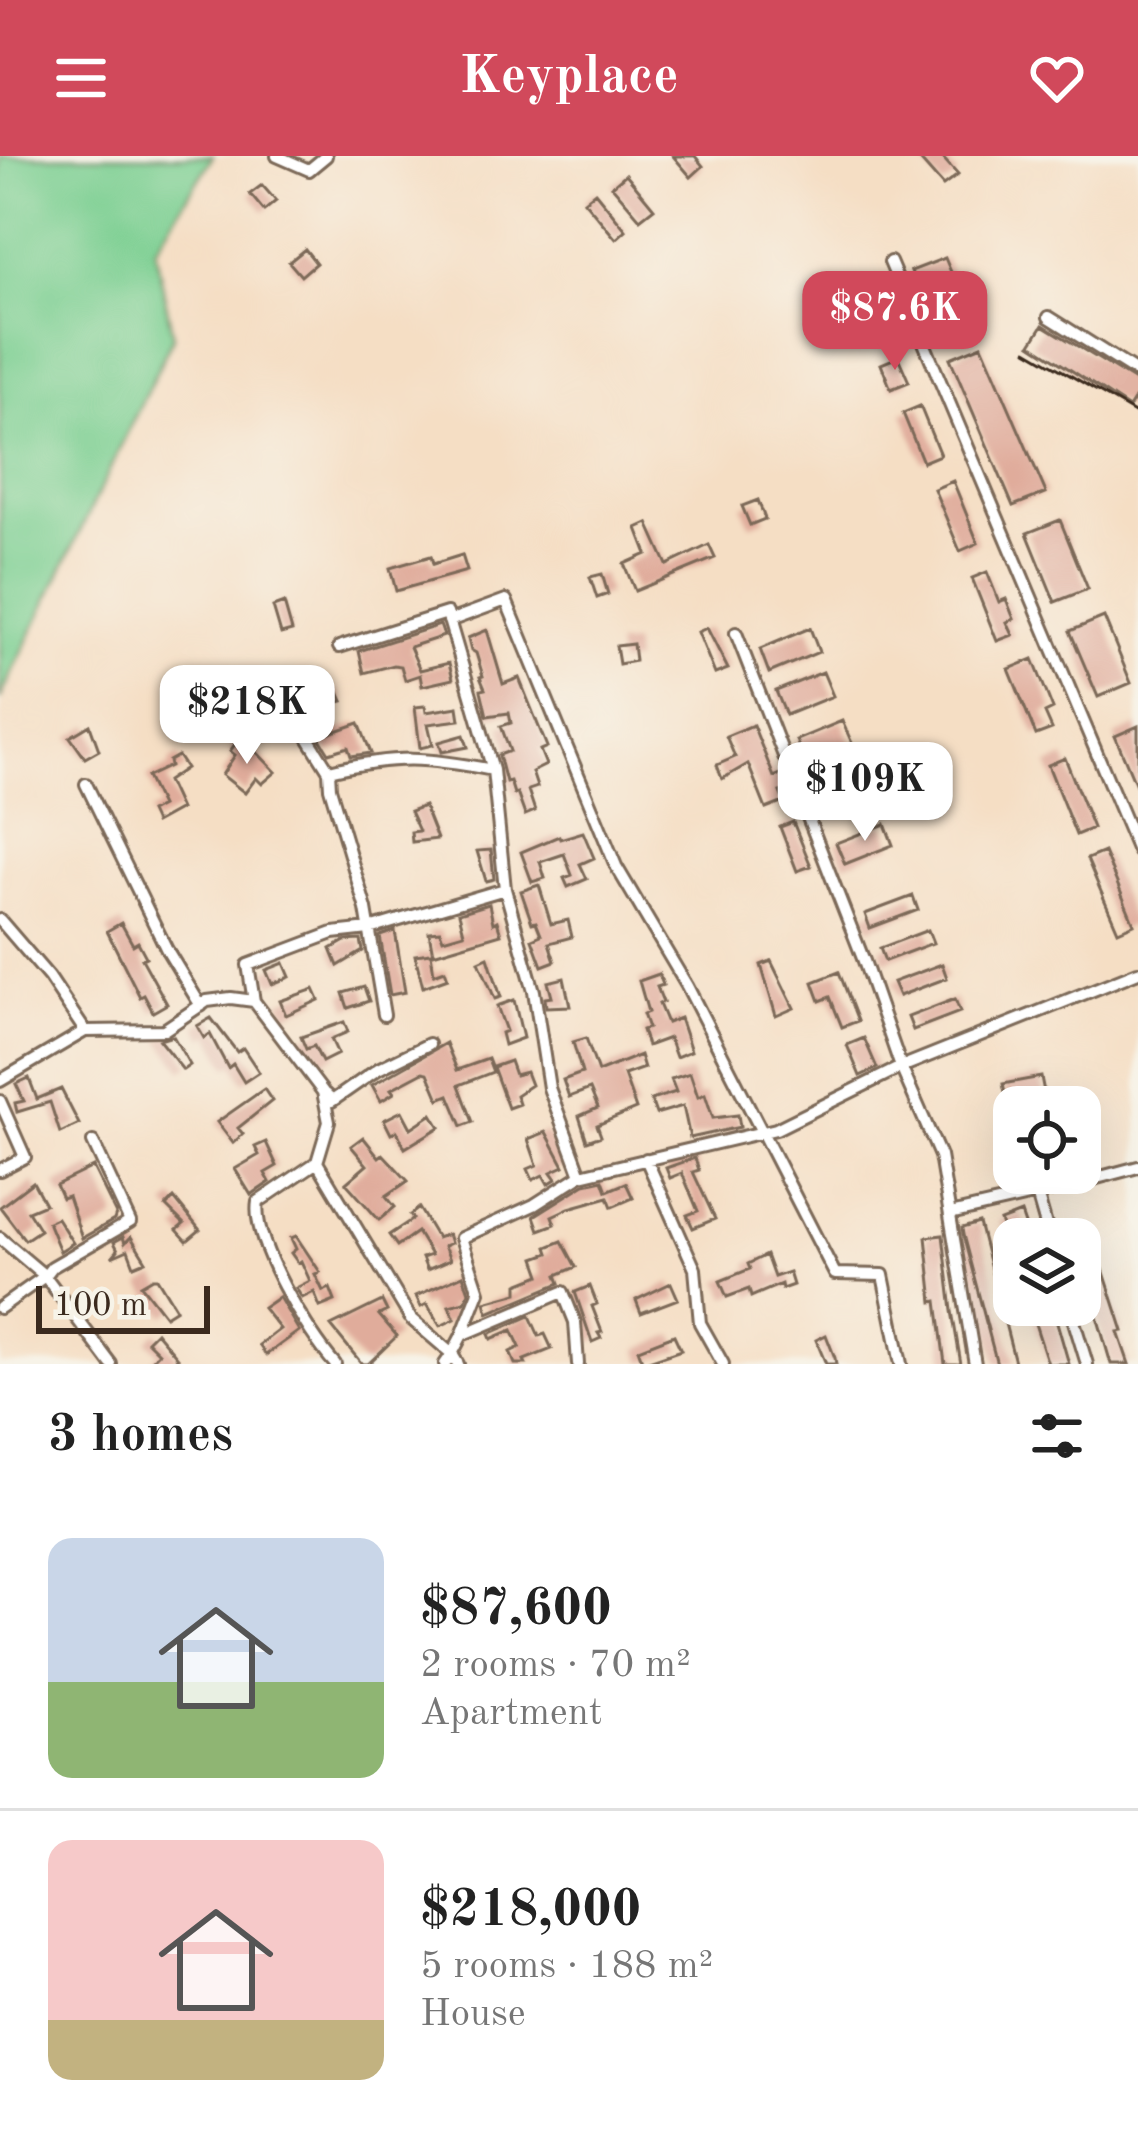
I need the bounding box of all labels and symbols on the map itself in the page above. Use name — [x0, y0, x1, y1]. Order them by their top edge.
pin: $87.6K — [797, 271, 993, 373]
pin: $218K — [163, 665, 331, 767]
pin: $109K — [781, 742, 949, 844]
scale bar — [36, 1280, 210, 1333]

